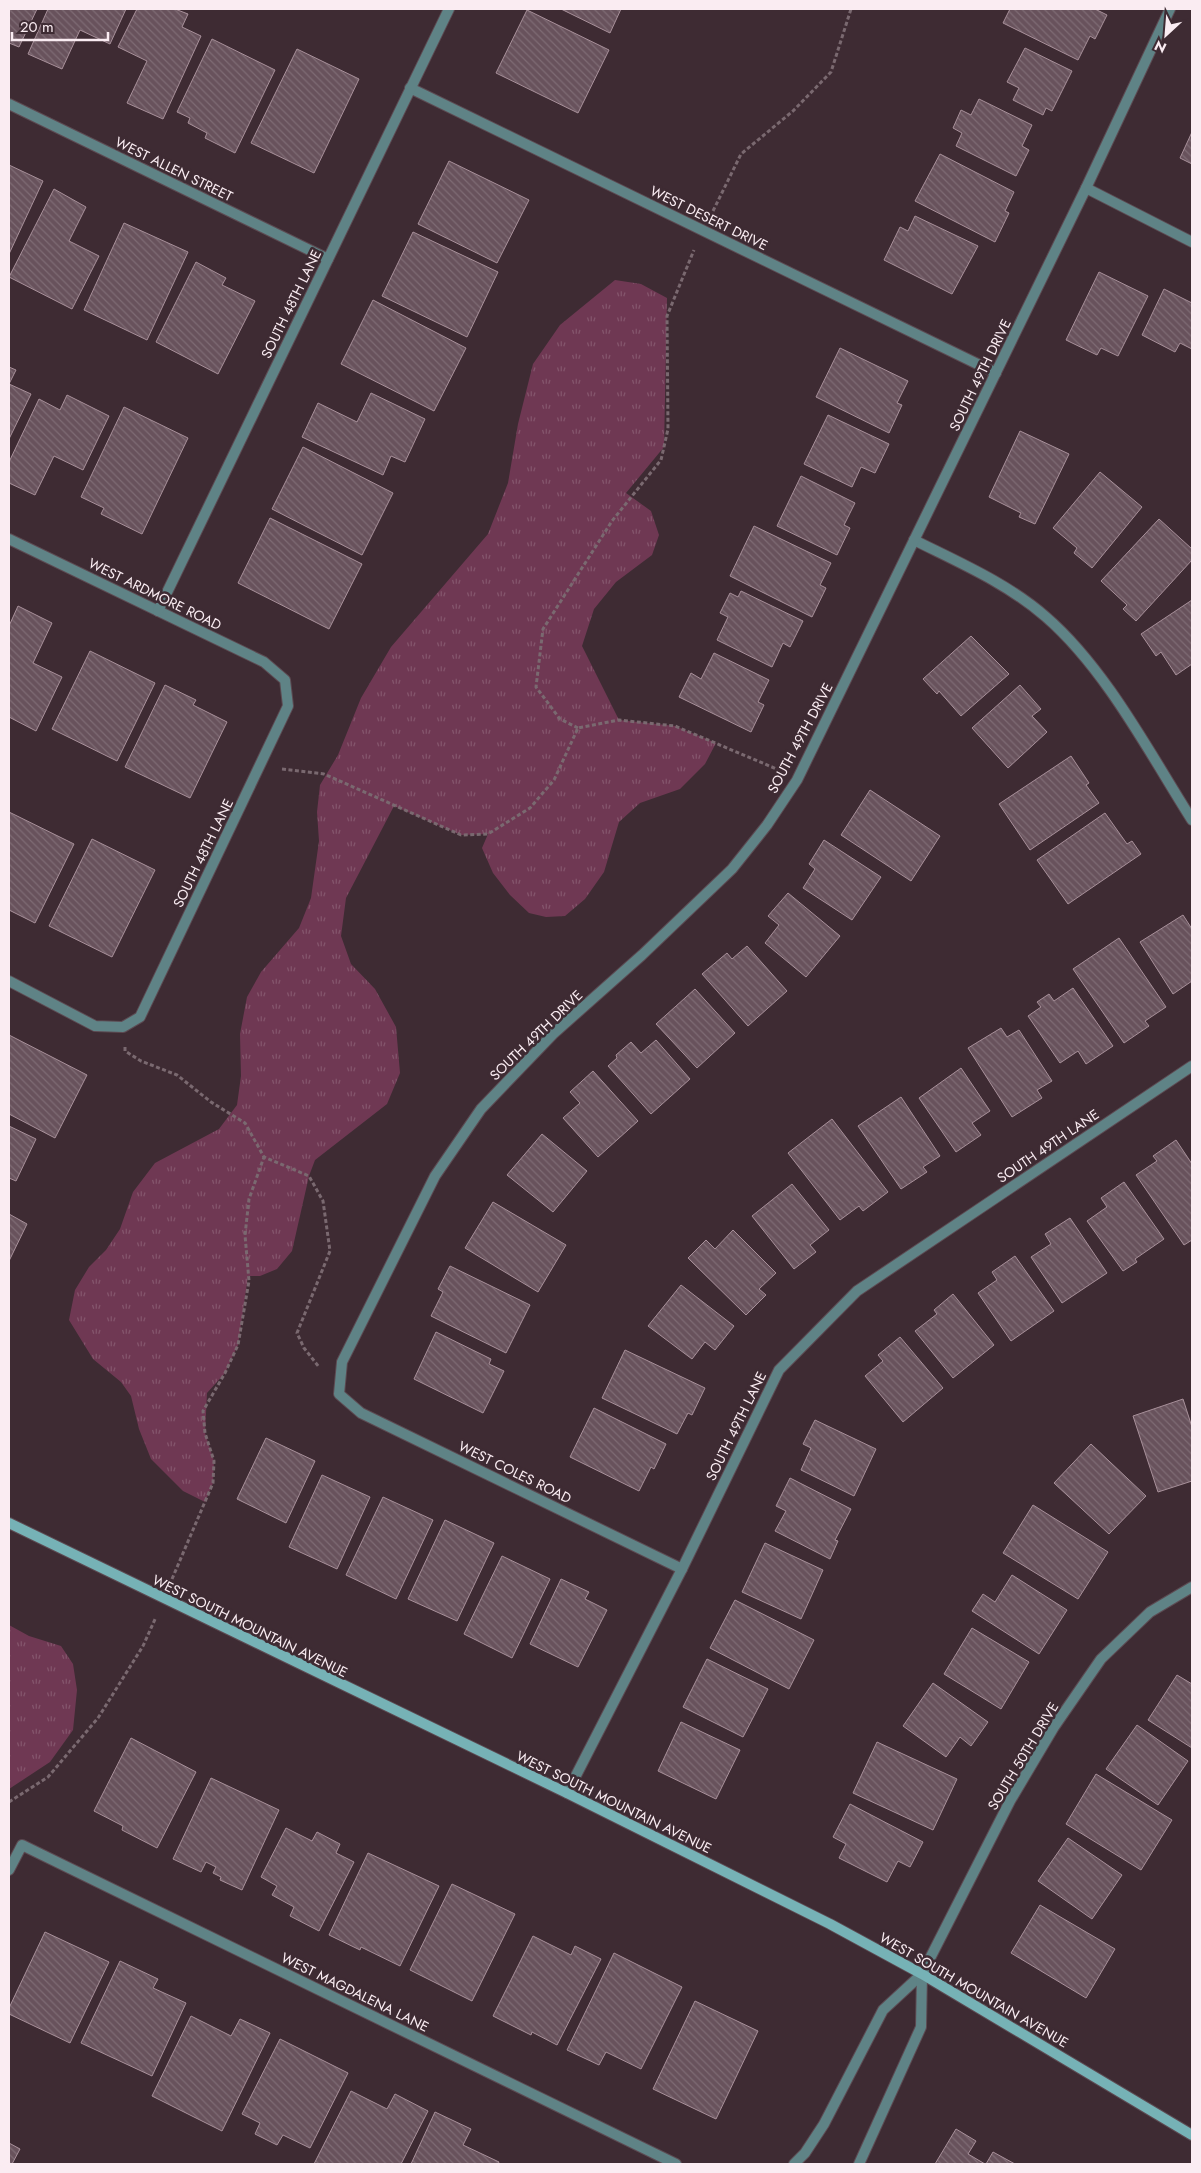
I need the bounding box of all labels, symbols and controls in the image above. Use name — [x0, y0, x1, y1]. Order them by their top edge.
scale bar — [12, 10, 109, 42]
north arrow — [1141, 10, 1191, 60]
text: 20 m — [20, 16, 54, 38]
text: N — [1151, 35, 1170, 58]
street label: WEST ALLEN STREET — [112, 132, 237, 206]
street label: WEST DESERT DRIVE — [647, 181, 771, 255]
street label: SOUTH 48TH LANE — [256, 246, 326, 362]
street label: SOUTH 49TH DRIVE — [944, 316, 1016, 434]
street label: WEST ARDMORE ROAD — [85, 553, 225, 635]
street label: SOUTH 49TH DRIVE — [762, 679, 838, 797]
street label: SOUTH 48TH LANE — [168, 795, 238, 911]
street label: SOUTH 49TH DRIVE — [485, 985, 587, 1085]
street label: SOUTH 49TH LANE — [993, 1104, 1103, 1188]
street label: SOUTH 49TH LANE — [701, 1368, 771, 1484]
street label: WEST COLES ROAD — [455, 1436, 575, 1508]
street label: WEST SOUTH MOUNTAIN AVENUE — [149, 1570, 351, 1682]
street label: SOUTH 50TH DRIVE — [983, 1698, 1063, 1814]
street label: WEST SOUTH MOUNTAIN AVENUE — [513, 1746, 715, 1858]
street label: WEST SOUTH MOUNTAIN AVENUE — [876, 1928, 1072, 2052]
street label: WEST MAGDALENA LANE — [278, 1947, 432, 2037]

